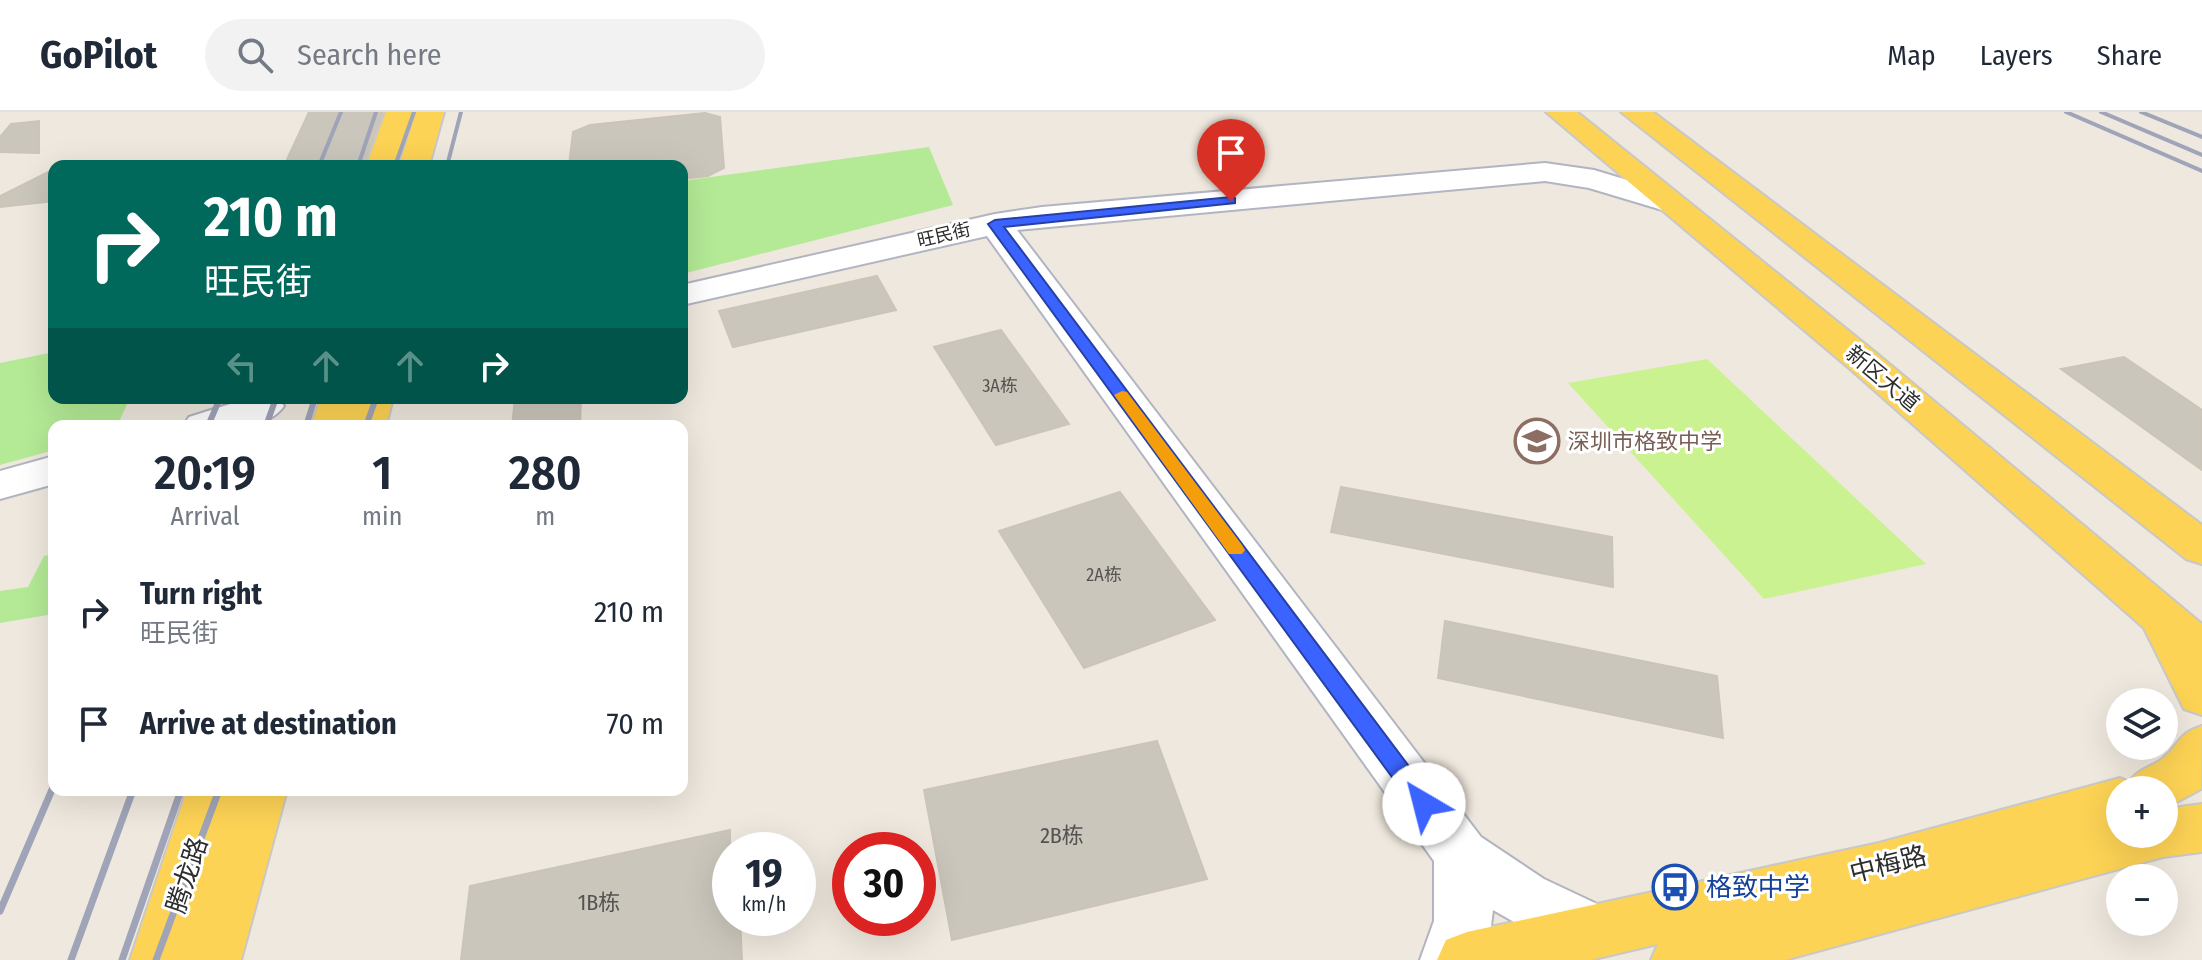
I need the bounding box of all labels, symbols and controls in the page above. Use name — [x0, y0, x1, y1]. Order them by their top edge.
search box — [205, 19, 765, 91]
text: GoPilot — [40, 32, 157, 78]
icon: search — [233, 33, 277, 77]
text: Search here — [297, 37, 442, 73]
text: Map — [1887, 39, 1936, 72]
text: Layers — [1980, 39, 2053, 72]
text: Share — [2097, 39, 2162, 72]
pin — [1197, 119, 1265, 201]
icon: arrive — [1209, 131, 1253, 175]
text: 210 m — [204, 184, 338, 251]
icon: right — [72, 192, 176, 296]
street label: 旺民街 — [915, 218, 973, 252]
text: 旺民街 — [204, 260, 312, 304]
street label: 新区大道 — [1840, 340, 1925, 417]
icon: left — [220, 344, 264, 388]
icon: ahead — [304, 344, 348, 388]
icon: ahead — [388, 344, 432, 388]
icon: right — [472, 344, 516, 388]
house number: 3A栋 — [982, 375, 1018, 397]
school or university icon: 深圳市格致中学 — [1513, 417, 1561, 465]
place label: 深圳市格致中学 — [1568, 428, 1722, 455]
text: 20:19 — [154, 444, 256, 502]
text: 1 — [372, 444, 392, 502]
text: 280 — [509, 444, 582, 502]
text: Arrival — [171, 501, 240, 532]
text: min — [362, 501, 402, 532]
text: m — [535, 501, 555, 532]
house number: 2A栋 — [1086, 564, 1122, 586]
text: Turn right — [140, 576, 262, 612]
icon: right — [72, 590, 116, 634]
text: 210 m — [594, 594, 664, 630]
text: 旺民街 — [140, 618, 218, 649]
map controls — [2106, 688, 2178, 936]
button: layers — [2106, 688, 2178, 760]
icon: arrive — [72, 702, 116, 746]
text: Arrive at destination — [140, 706, 397, 742]
text: 70 m — [606, 706, 664, 742]
position arrow — [1382, 762, 1466, 846]
button: + — [2106, 776, 2178, 848]
house number: 2B栋 — [1040, 822, 1084, 849]
speed limit sign: 30 — [832, 832, 936, 936]
street label: 腾龙路 — [161, 833, 214, 917]
street label: 中梅路 — [1847, 840, 1930, 889]
text: 19 — [745, 850, 783, 898]
bus stop icon: 格致中学 — [1651, 863, 1699, 911]
button: − — [2106, 864, 2178, 936]
place label: 格致中学 — [1706, 872, 1810, 903]
house number: 1B栋 — [578, 889, 620, 916]
text: km/h — [742, 892, 786, 916]

